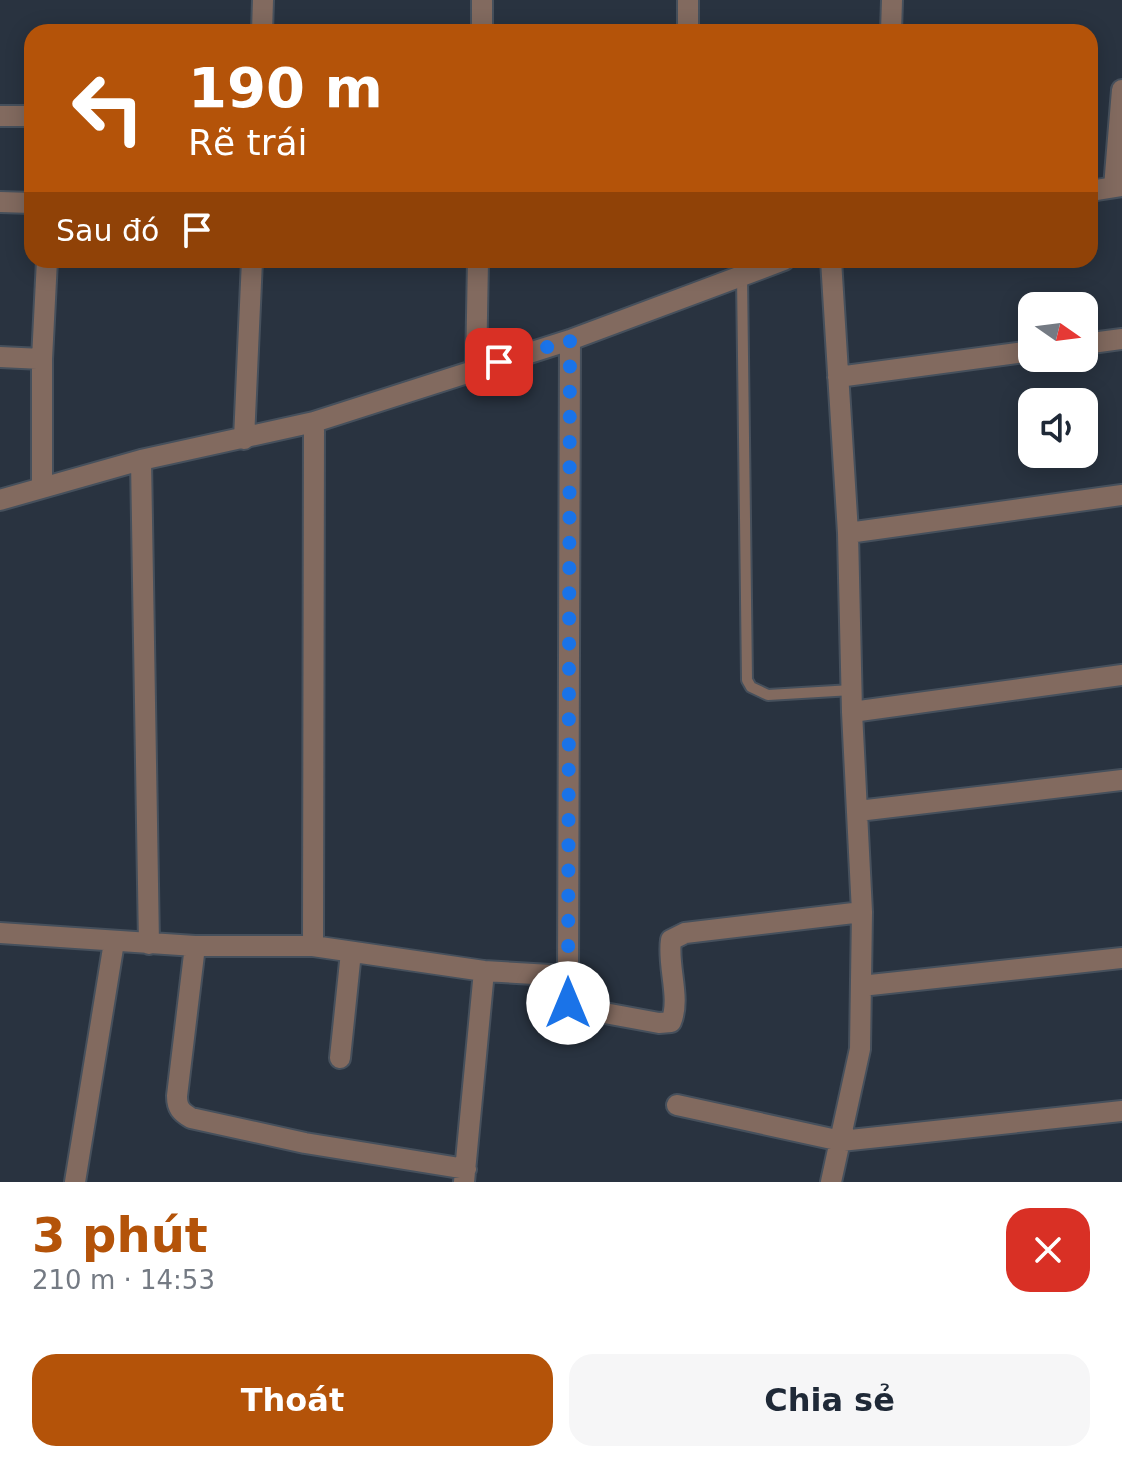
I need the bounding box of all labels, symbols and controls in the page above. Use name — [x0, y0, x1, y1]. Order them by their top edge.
text: 190 m — [188, 55, 383, 120]
icon: left — [56, 56, 160, 160]
text: Rẽ trái — [188, 122, 308, 163]
icon: arrive — [175, 208, 219, 252]
text: Sau đó — [56, 213, 159, 248]
north arrow — [1018, 292, 1098, 372]
map controls — [1018, 292, 1098, 468]
pin — [465, 328, 533, 396]
icon: arrive — [477, 340, 521, 384]
button: sound — [1018, 388, 1098, 468]
position arrow — [526, 961, 610, 1045]
text: 3 phút — [32, 1207, 208, 1263]
button: close — [1006, 1208, 1090, 1292]
text: 210 m · 14:53 — [32, 1265, 215, 1295]
button: Thoát — [32, 1354, 553, 1446]
button: Chia sẻ — [569, 1354, 1090, 1446]

